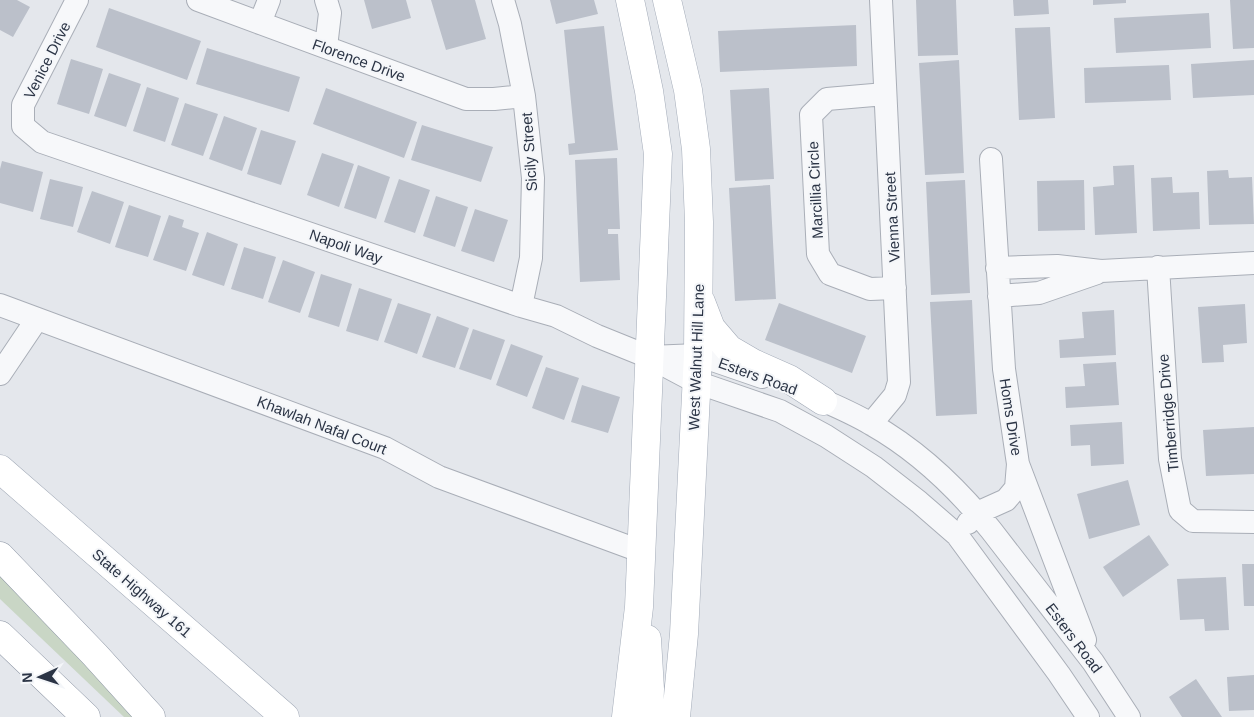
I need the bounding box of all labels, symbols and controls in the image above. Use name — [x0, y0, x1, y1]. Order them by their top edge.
street label: Venice Drive — [20, 19, 74, 101]
street label: Florence Drive — [310, 35, 408, 85]
street label: Sicily Street — [518, 111, 540, 192]
street label: Marcillia Circle — [804, 141, 826, 239]
street label: Vienna Street — [881, 170, 903, 263]
street label: Napoli Way — [307, 226, 385, 267]
street label: West Walnut Hill Lane — [685, 283, 707, 431]
street label: Timberridge Drive — [1154, 353, 1182, 473]
street label: Esters Road — [716, 354, 800, 398]
street label: Homs Drive — [996, 377, 1026, 457]
street label: Khawlah Nafal Court — [255, 392, 390, 458]
street label: State Highway 161 — [89, 545, 195, 641]
street label: Esters Road — [1042, 600, 1106, 676]
north arrow — [15, 652, 65, 702]
text: N — [19, 672, 35, 683]

